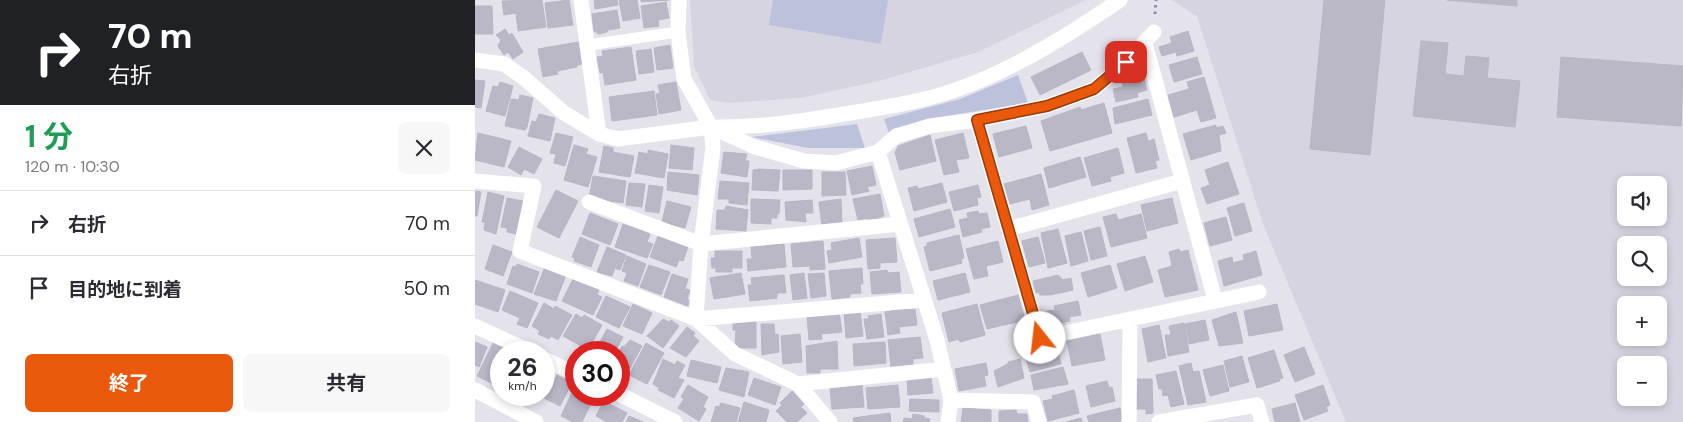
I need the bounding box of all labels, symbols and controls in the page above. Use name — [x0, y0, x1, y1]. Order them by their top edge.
text: 70 m — [108, 13, 192, 59]
icon: right — [25, 20, 90, 85]
pin — [1105, 41, 1147, 83]
icon: arrive — [1112, 48, 1140, 76]
text: 右折 — [108, 61, 152, 90]
text: 1 分 — [25, 117, 73, 156]
button: close — [398, 122, 450, 174]
text: 120 m · 10:30 — [25, 156, 120, 177]
map controls — [1617, 176, 1667, 406]
button: sound — [1617, 176, 1667, 226]
icon: right — [25, 209, 53, 237]
text: 70 m — [405, 211, 450, 236]
text: 右折 — [68, 212, 106, 237]
button: search — [1617, 236, 1667, 286]
icon: arrive — [25, 274, 53, 302]
text: 50 m — [403, 276, 450, 301]
text: 目的地に到着 — [68, 277, 182, 302]
button: + — [1617, 296, 1667, 346]
position arrow — [1013, 311, 1065, 363]
speed limit sign: 30 — [565, 341, 630, 406]
text: 26 — [507, 351, 538, 384]
button: 終了 — [25, 354, 233, 412]
button: 共有 — [243, 354, 450, 412]
button: − — [1617, 356, 1667, 406]
text: km/h — [508, 378, 537, 394]

